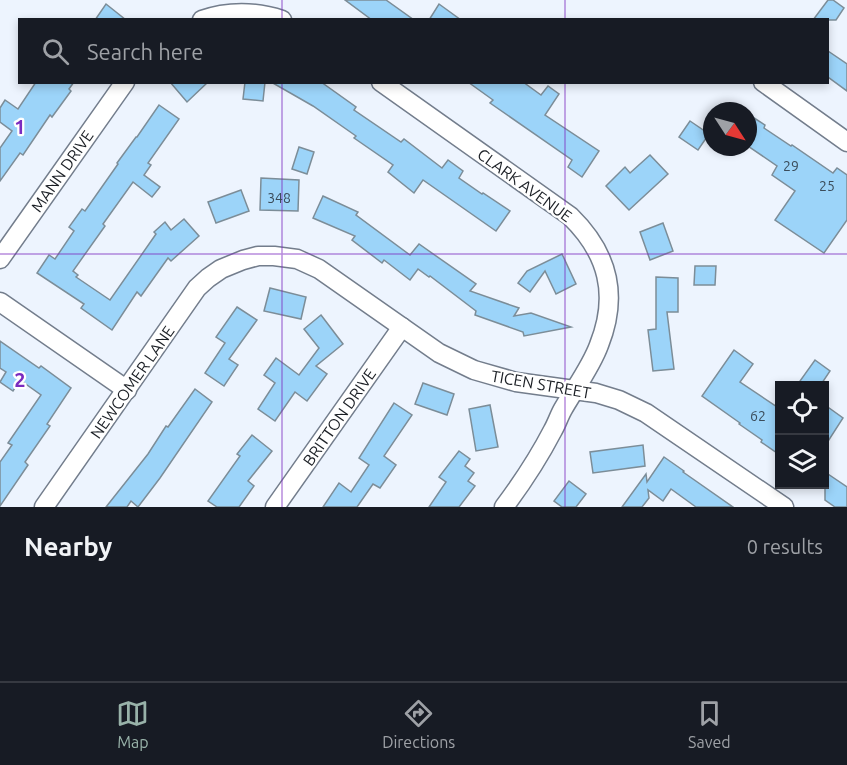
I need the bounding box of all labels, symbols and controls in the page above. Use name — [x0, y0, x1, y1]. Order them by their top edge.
search box — [18, 18, 829, 84]
icon: search — [39, 35, 72, 68]
text: Search here — [87, 39, 203, 64]
north arrow — [703, 102, 757, 156]
text: 1 — [14, 115, 26, 138]
street label: MANN DRIVE — [27, 127, 97, 215]
street label: CLARK AVENUE — [474, 145, 576, 225]
house number: 29 — [783, 158, 799, 174]
house number: 25 — [819, 178, 835, 194]
house number: 348 — [267, 190, 291, 206]
street label: NEWCOMER LANE — [86, 322, 178, 442]
street label: BRITTON DRIVE — [299, 365, 379, 469]
street label: TICEN STREET — [490, 366, 592, 402]
text: 2 — [14, 368, 26, 391]
map controls — [775, 381, 829, 489]
button: locate — [775, 381, 829, 435]
house number: 62 — [750, 408, 766, 424]
button: layers — [775, 435, 829, 489]
text: Nearby — [24, 532, 112, 561]
text: 0 results — [747, 535, 823, 558]
tab: Map — [116, 697, 149, 751]
tab: Directions — [382, 697, 455, 751]
tab: Saved — [688, 697, 731, 751]

